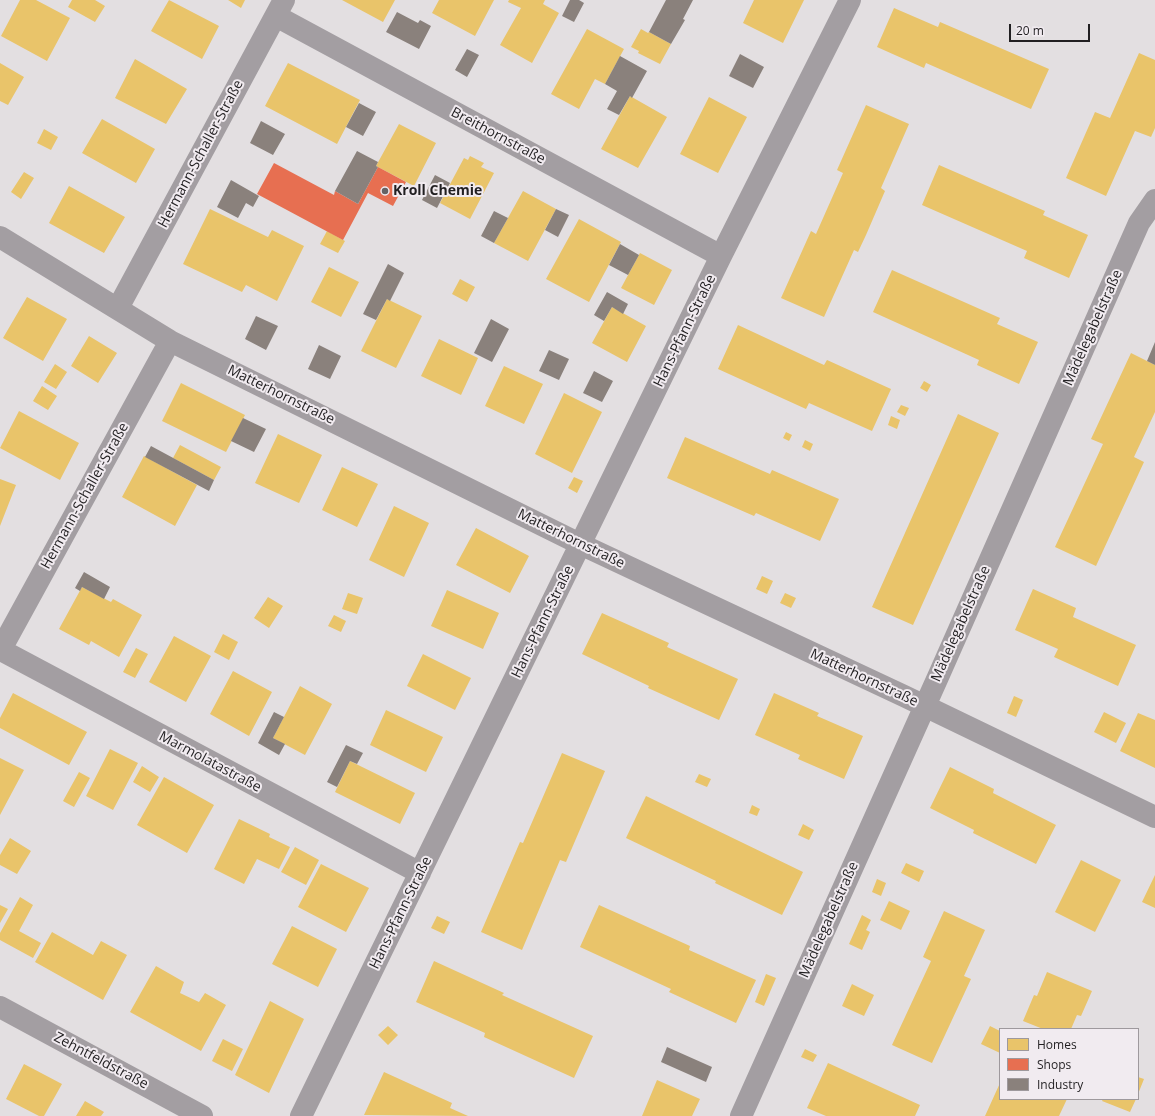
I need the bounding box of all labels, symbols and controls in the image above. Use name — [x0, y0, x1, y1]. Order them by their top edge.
scale bar — [1011, 16, 1092, 42]
text: 20 m — [1016, 22, 1044, 39]
street label: Hermann-Schaller-Straße — [155, 77, 247, 231]
street label: Breithornstraße — [448, 104, 548, 168]
place label: Kroll Chemie — [393, 183, 482, 199]
marker: Kroll Chemie — [380, 186, 390, 196]
street label: Mädelegabelstraße — [1060, 267, 1126, 389]
street label: Hans-Pfann-Straße — [650, 272, 720, 390]
street label: Matterhornstraße — [225, 362, 337, 428]
street label: Hermann-Schaller-Straße — [38, 420, 132, 572]
street label: Matterhornstraße — [515, 506, 627, 572]
street label: Hans-Pfann-Straße — [508, 563, 578, 681]
street label: Mädelegabelstraße — [928, 563, 994, 685]
street label: Matterhornstraße — [807, 646, 921, 710]
street label: Marmolatastraße — [156, 728, 264, 796]
street label: Hans-Pfann-Straße — [366, 854, 436, 972]
street label: Mädelegabelstraße — [796, 859, 862, 981]
legend — [999, 1028, 1139, 1100]
street label: Zehntfeldstraße — [51, 1029, 151, 1093]
text: Homes — [1037, 1036, 1077, 1053]
text: Shops — [1037, 1056, 1071, 1073]
text: Industry — [1037, 1076, 1083, 1093]

